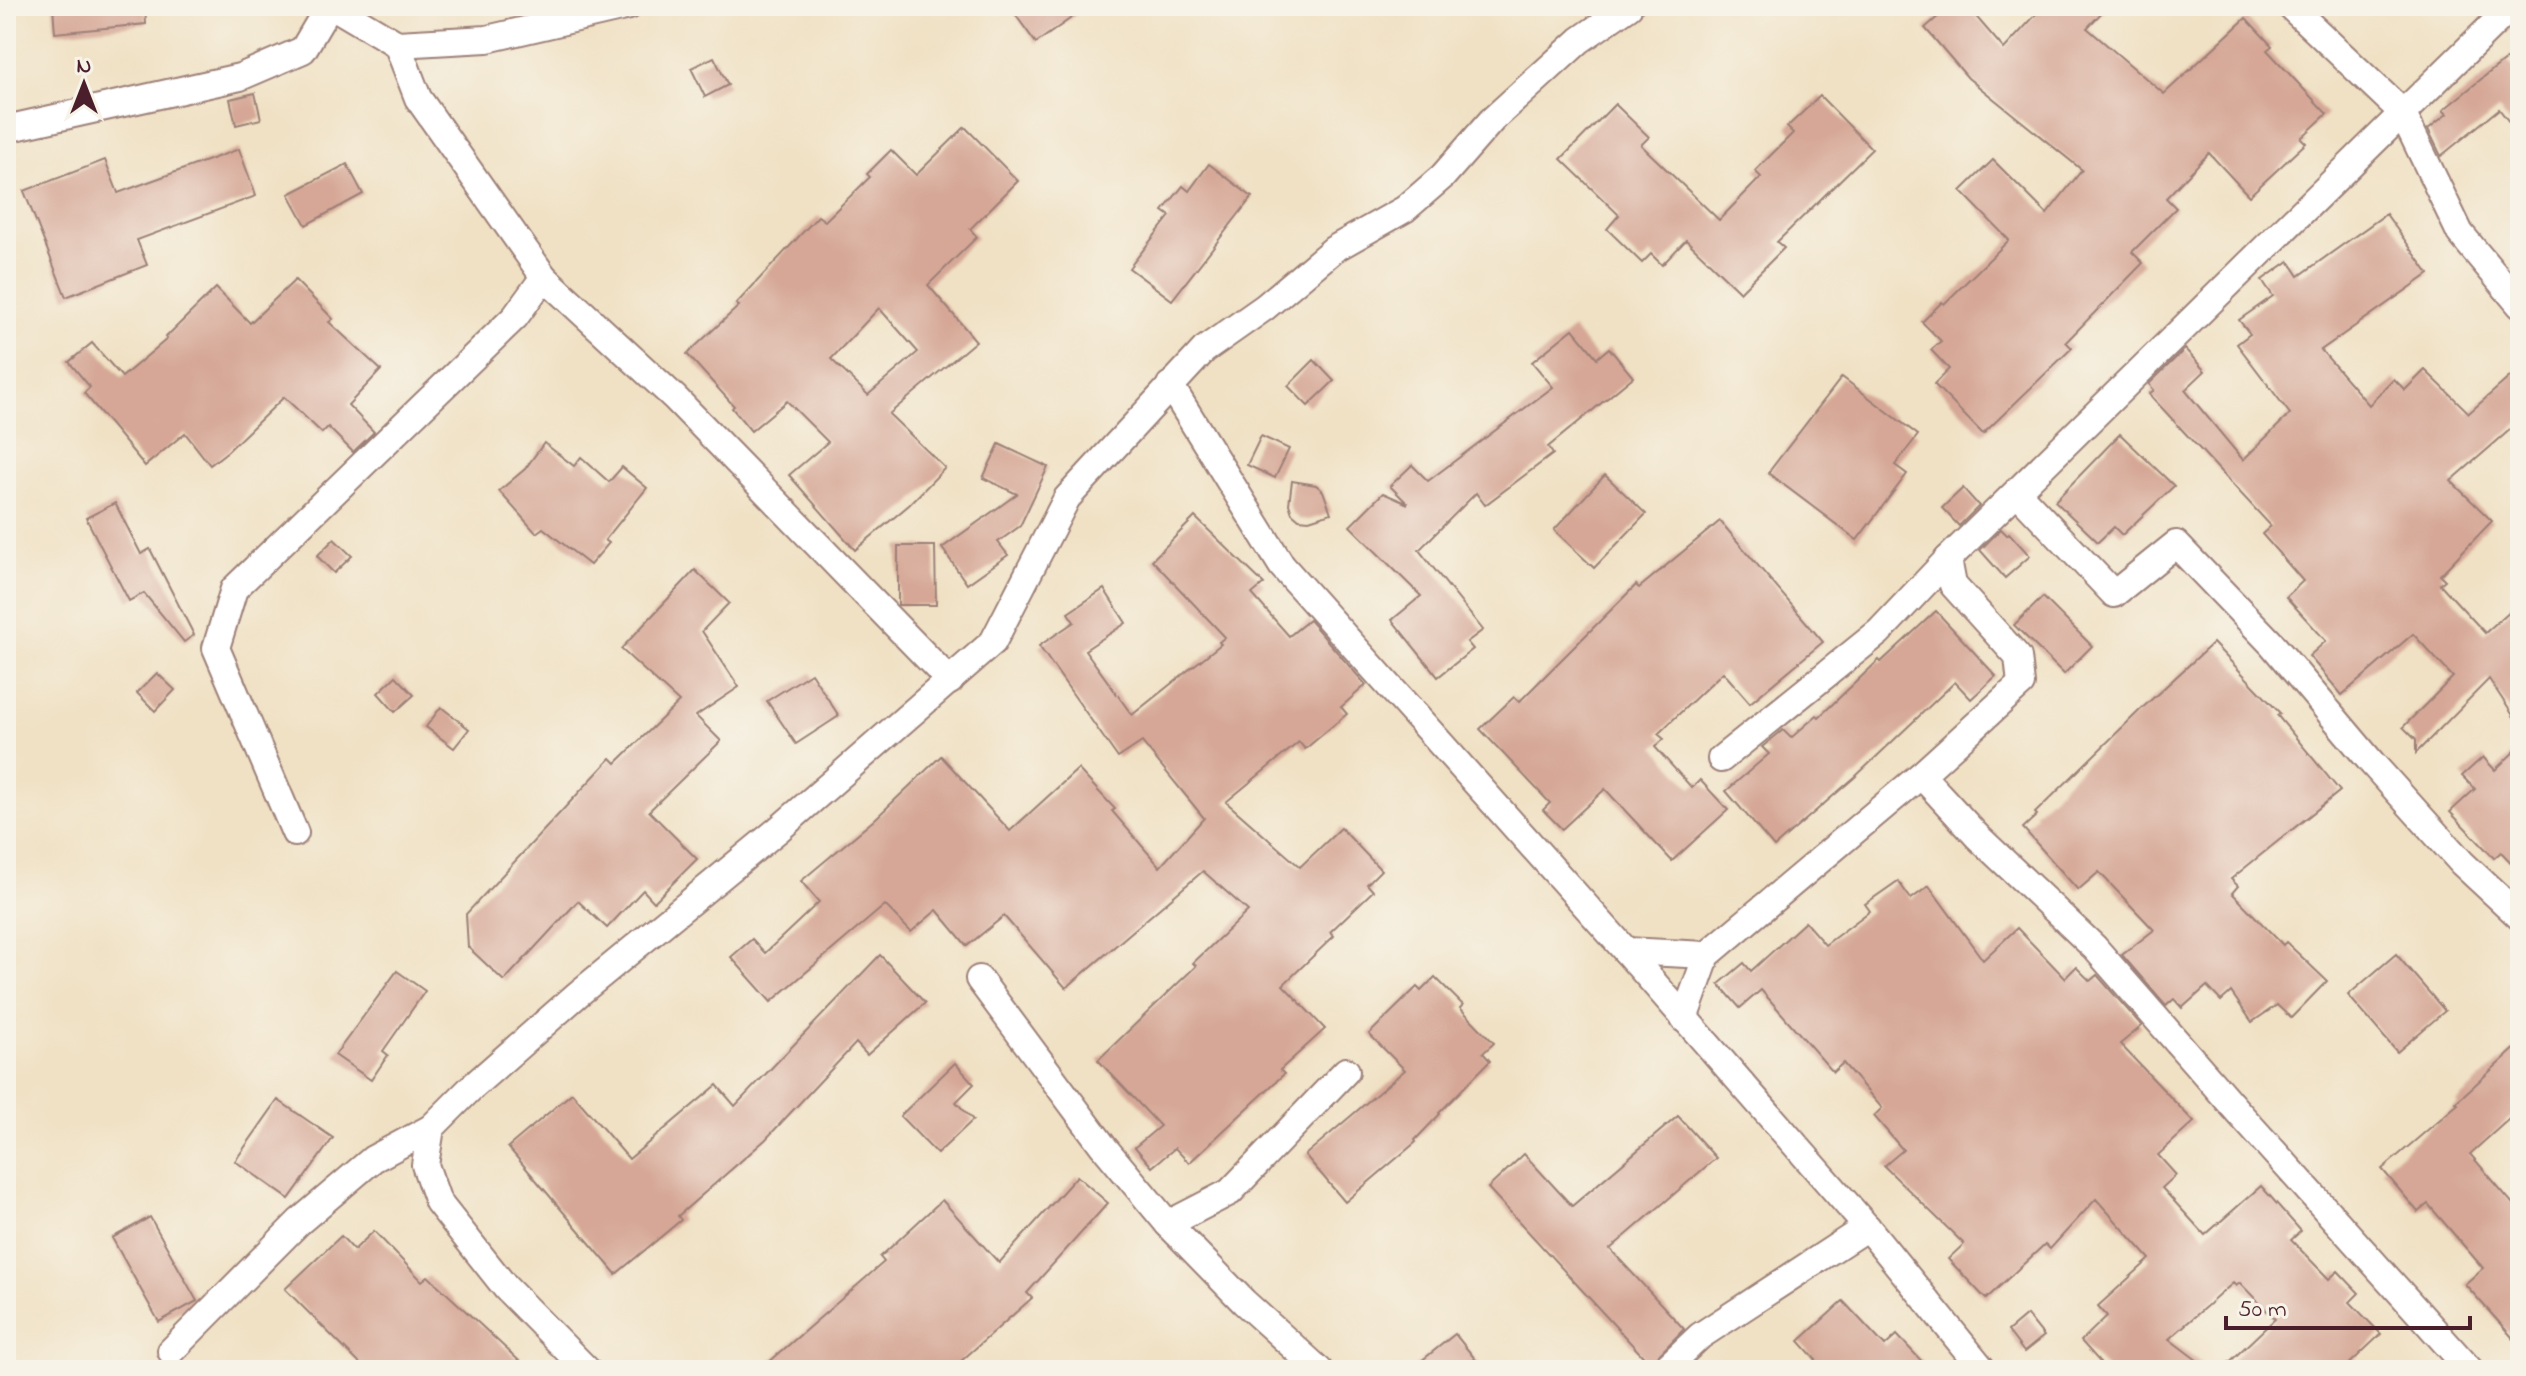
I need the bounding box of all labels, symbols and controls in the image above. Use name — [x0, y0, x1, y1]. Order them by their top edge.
north arrow — [44, 44, 124, 124]
text: N — [77, 51, 91, 83]
scale bar — [2226, 1280, 2470, 1330]
text: 50 m — [2238, 1293, 2287, 1328]

